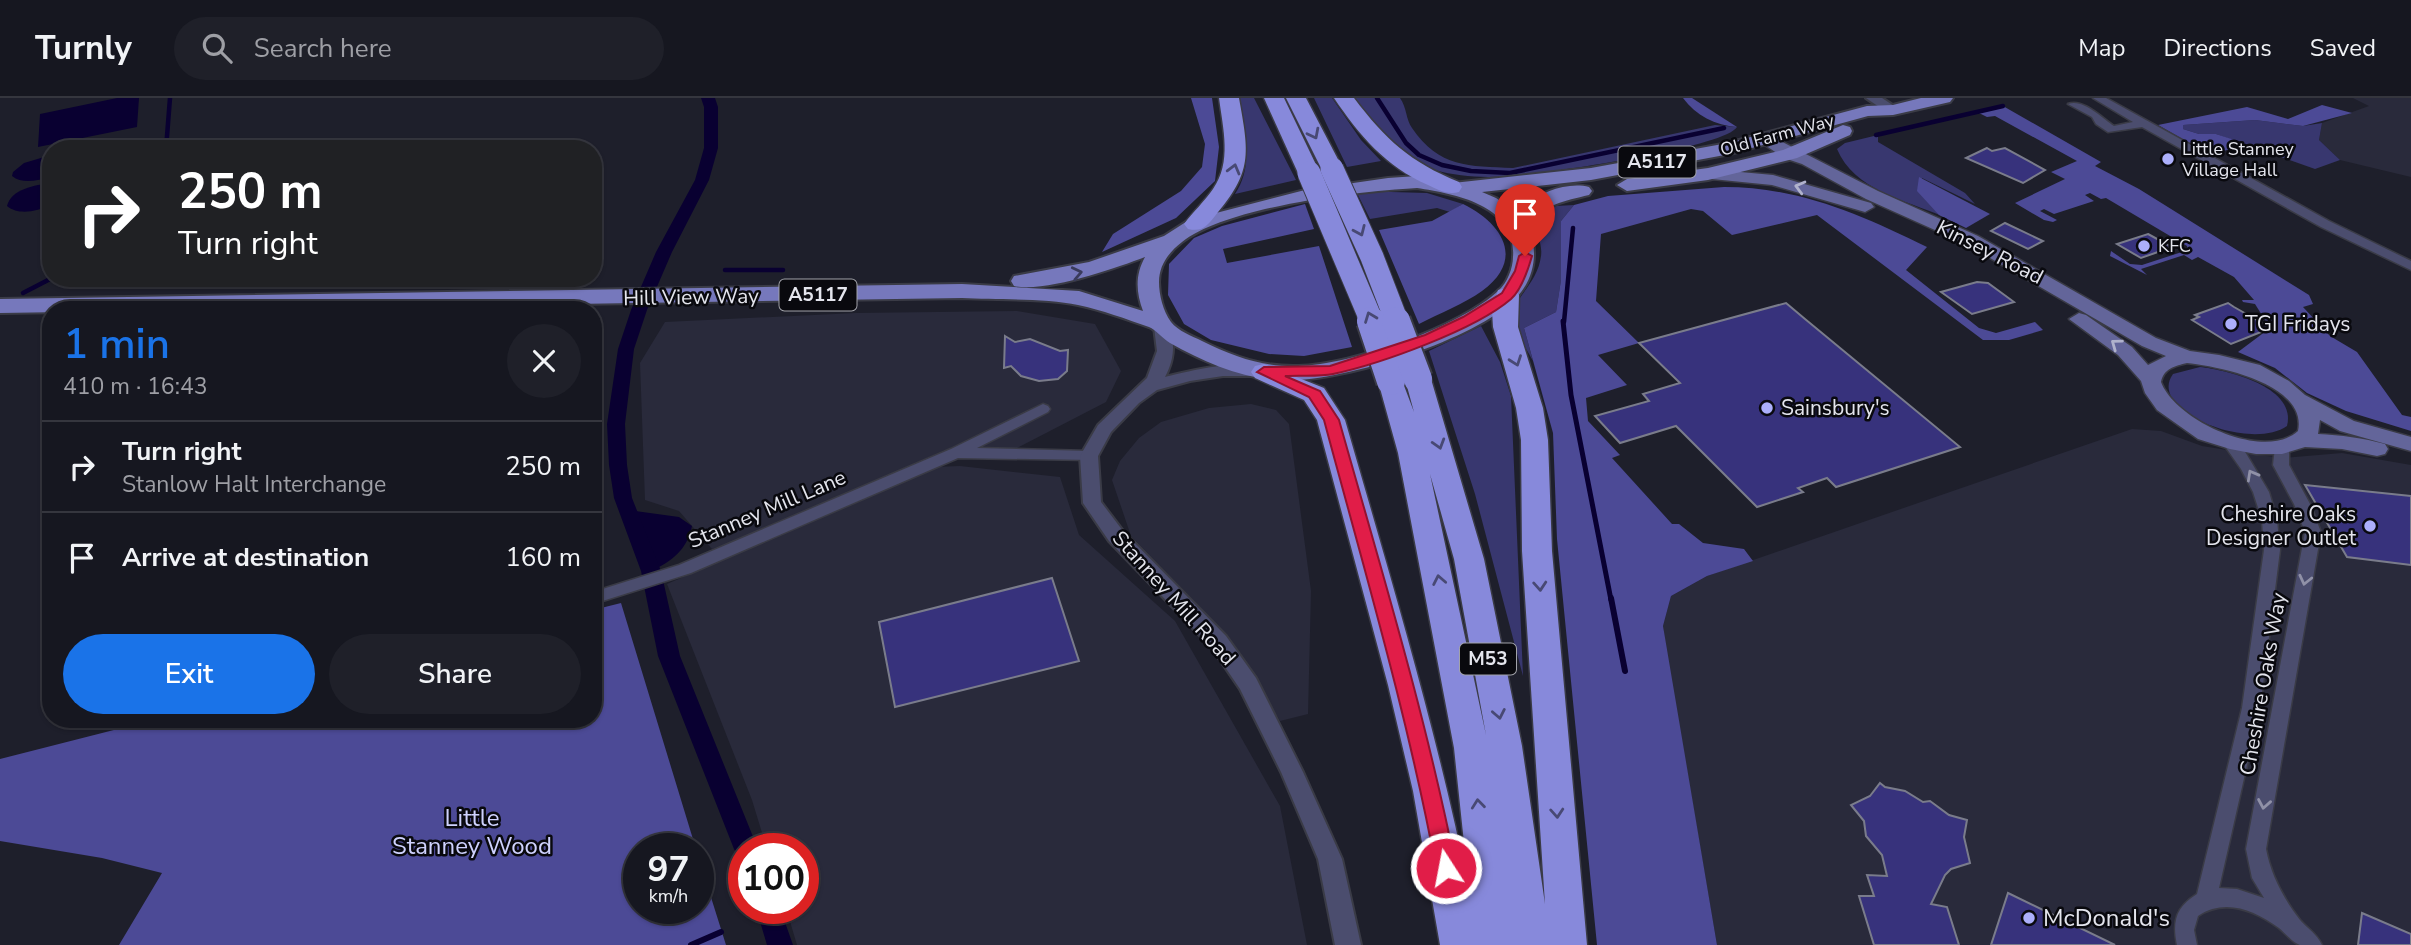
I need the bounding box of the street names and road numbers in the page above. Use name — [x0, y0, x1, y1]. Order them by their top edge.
street label: Old Farm Way — [1717, 108, 1837, 162]
road number: A5117 — [1618, 146, 1696, 178]
street label: Kinsey Road — [1932, 213, 2048, 291]
road number: A5117 — [780, 280, 856, 310]
street label: Hill View Way — [623, 282, 759, 312]
street label: Stanney Mill Lane — [684, 463, 850, 555]
street label: Stanney Mill Road — [1106, 525, 1242, 671]
street label: Cheshire Oaks Way — [2233, 590, 2293, 777]
road number: M53 — [1460, 644, 1516, 674]

